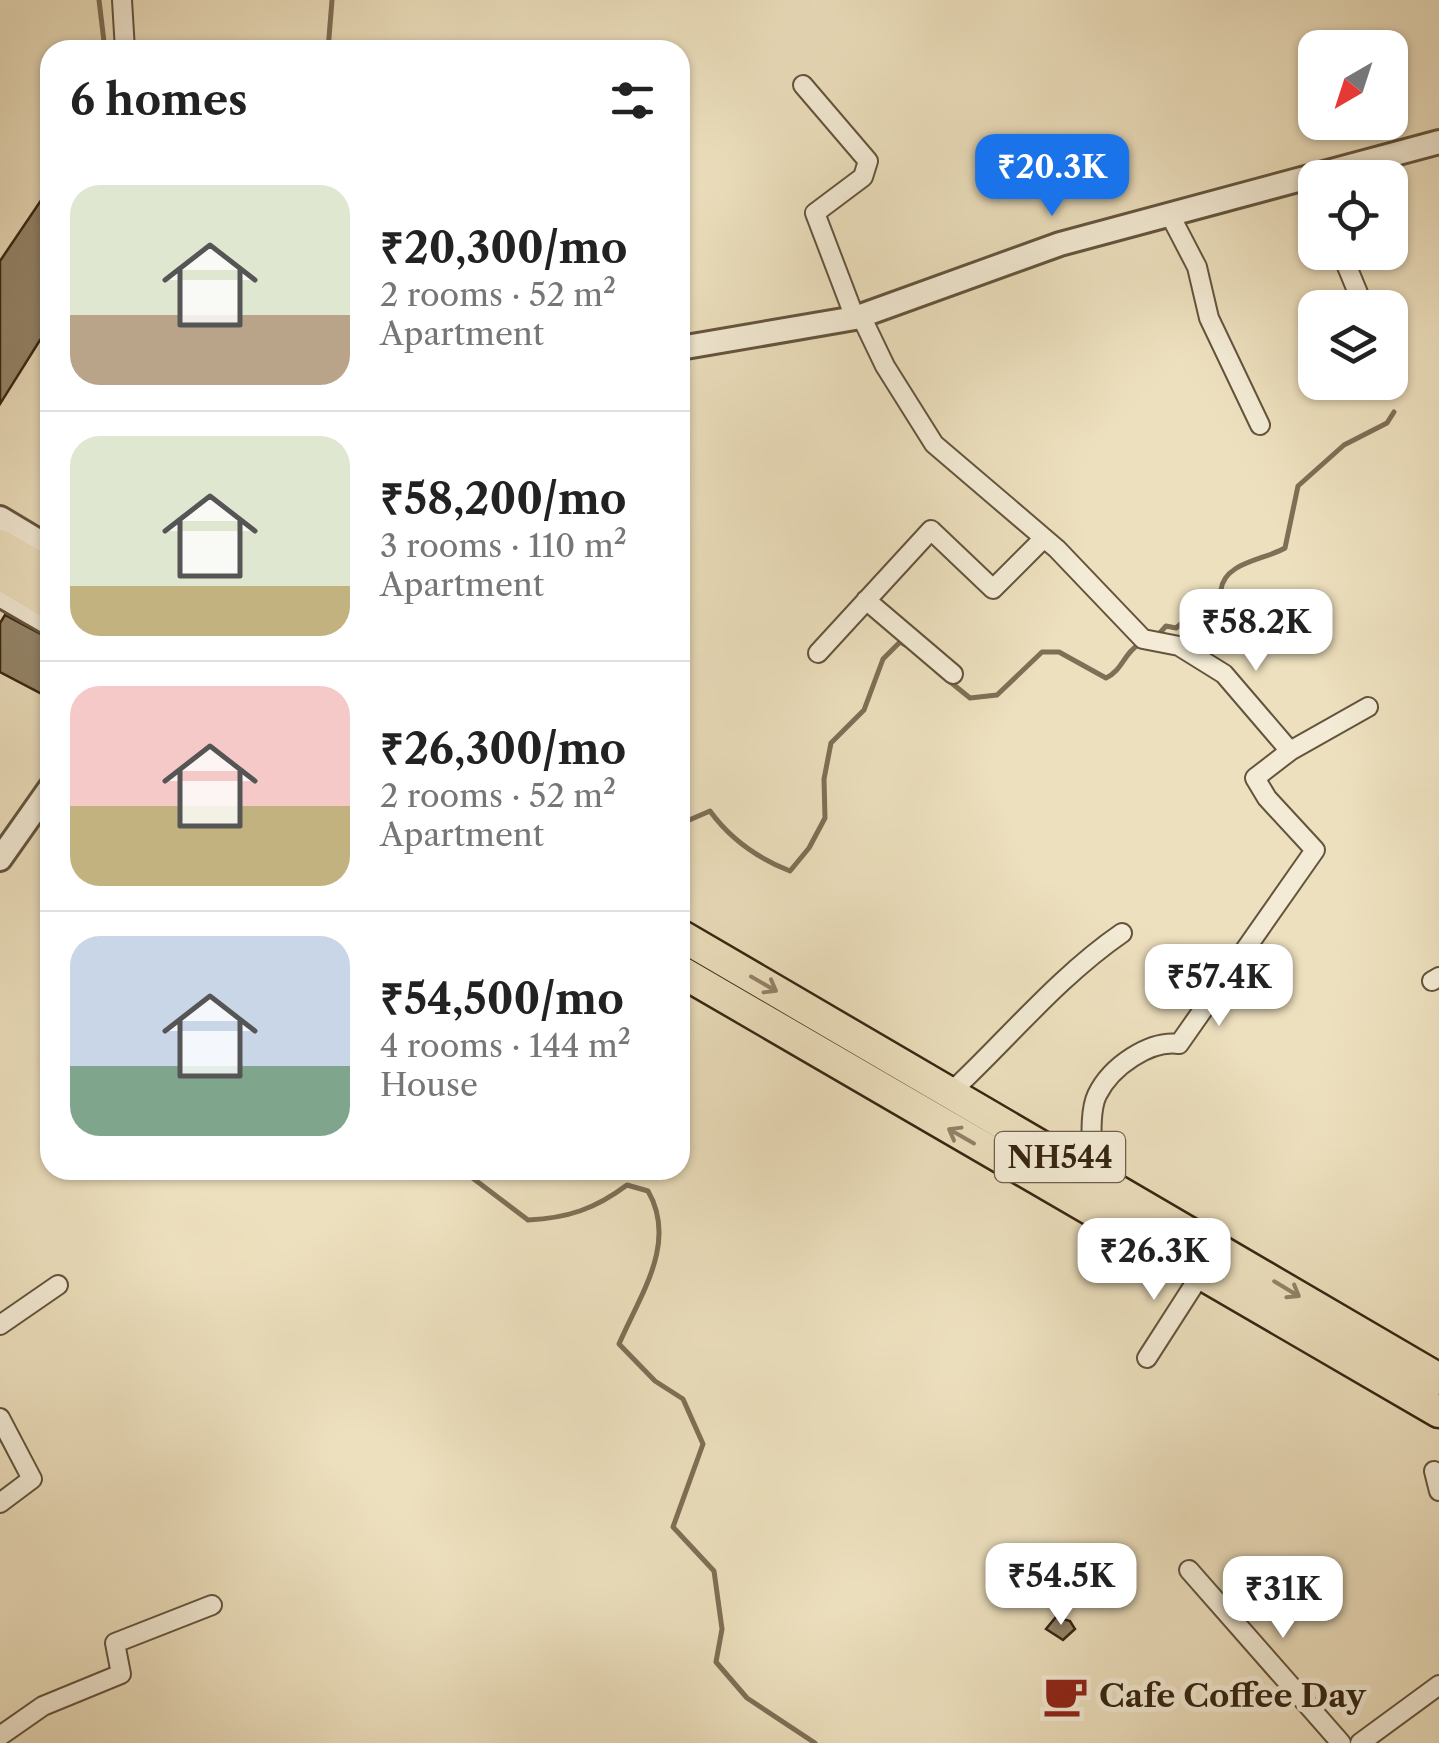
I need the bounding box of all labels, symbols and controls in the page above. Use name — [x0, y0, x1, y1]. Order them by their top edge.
north arrow — [1298, 30, 1408, 140]
map controls — [1298, 30, 1408, 400]
icon: filters — [605, 73, 660, 128]
text: 6 homes — [70, 74, 248, 126]
pin: ₹20.3K — [971, 134, 1133, 219]
text: ₹20.3K — [997, 147, 1107, 186]
button: locate — [1298, 160, 1408, 270]
text: ₹20,300/mo — [380, 222, 627, 274]
icon: home — [150, 225, 270, 345]
text: 2 rooms · 52 m² — [380, 275, 616, 314]
button: layers — [1298, 290, 1408, 400]
text: Apartment — [380, 314, 544, 353]
text: ₹58,200/mo — [380, 473, 626, 525]
icon: home — [150, 476, 270, 596]
text: 3 rooms · 110 m² — [380, 526, 627, 565]
text: Apartment — [380, 565, 544, 604]
pin: ₹58.2K — [1175, 589, 1337, 674]
text: ₹58.2K — [1202, 602, 1310, 641]
text: ₹26,300/mo — [380, 723, 626, 775]
icon: home — [150, 726, 270, 846]
text: 2 rooms · 52 m² — [380, 776, 616, 815]
text: Apartment — [380, 815, 544, 854]
pin: ₹57.4K — [1138, 944, 1300, 1029]
text: ₹57.4K — [1167, 957, 1271, 996]
text: ₹54,500/mo — [380, 973, 624, 1025]
one-way arrow — [749, 974, 778, 994]
icon: home — [150, 976, 270, 1096]
text: 4 rooms · 144 m² — [380, 1026, 631, 1065]
text: House — [380, 1065, 478, 1104]
one-way arrow — [947, 1126, 975, 1146]
road number: NH544 — [995, 1132, 1125, 1182]
pin: ₹26.3K — [1073, 1218, 1235, 1303]
text: ₹26.3K — [1100, 1231, 1208, 1270]
one-way arrow — [1272, 1279, 1301, 1299]
pin: ₹54.5K — [980, 1543, 1142, 1628]
text: ₹54.5K — [1007, 1556, 1115, 1595]
pin: ₹31K — [1224, 1556, 1342, 1641]
text: ₹31K — [1245, 1569, 1321, 1608]
cafe icon: Cafe Coffee Day — [1042, 1671, 1090, 1719]
place label: Cafe Coffee Day — [1099, 1676, 1367, 1715]

